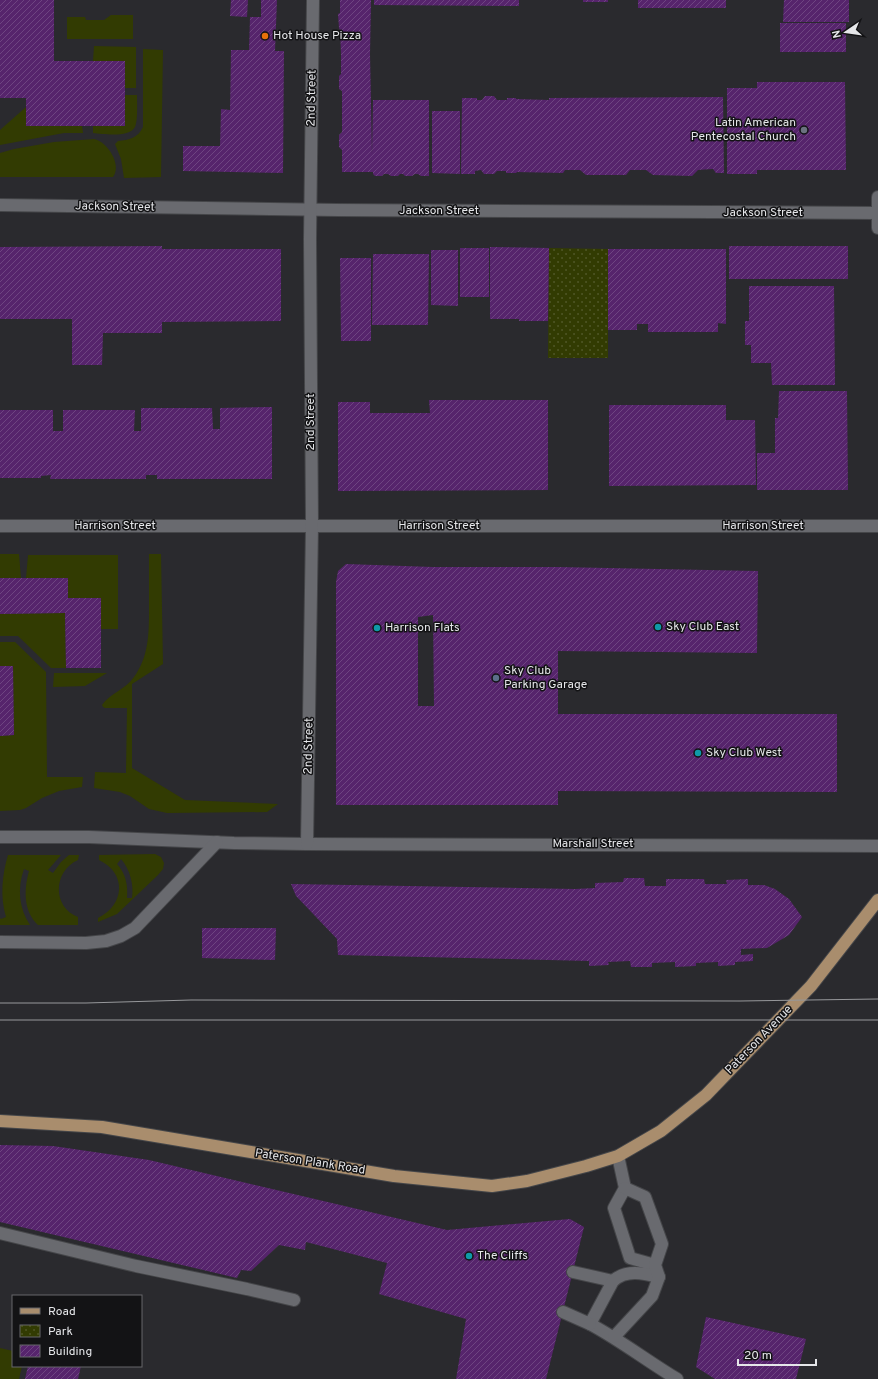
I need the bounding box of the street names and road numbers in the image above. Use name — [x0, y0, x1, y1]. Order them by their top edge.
street label: 2nd Street — [304, 69, 320, 127]
street label: Jackson Street — [75, 198, 155, 216]
street label: Jackson Street — [399, 203, 479, 219]
street label: Jackson Street — [723, 205, 803, 221]
street label: 2nd Street — [303, 394, 319, 450]
street label: Harrison Street — [74, 518, 156, 534]
street label: Harrison Street — [398, 518, 480, 534]
street label: Harrison Street — [722, 518, 804, 534]
street label: 2nd Street — [301, 717, 317, 775]
street label: Marshall Street — [552, 836, 634, 852]
street label: Paterson Avenue — [722, 1002, 796, 1078]
street label: Paterson Plank Road — [254, 1145, 366, 1179]

